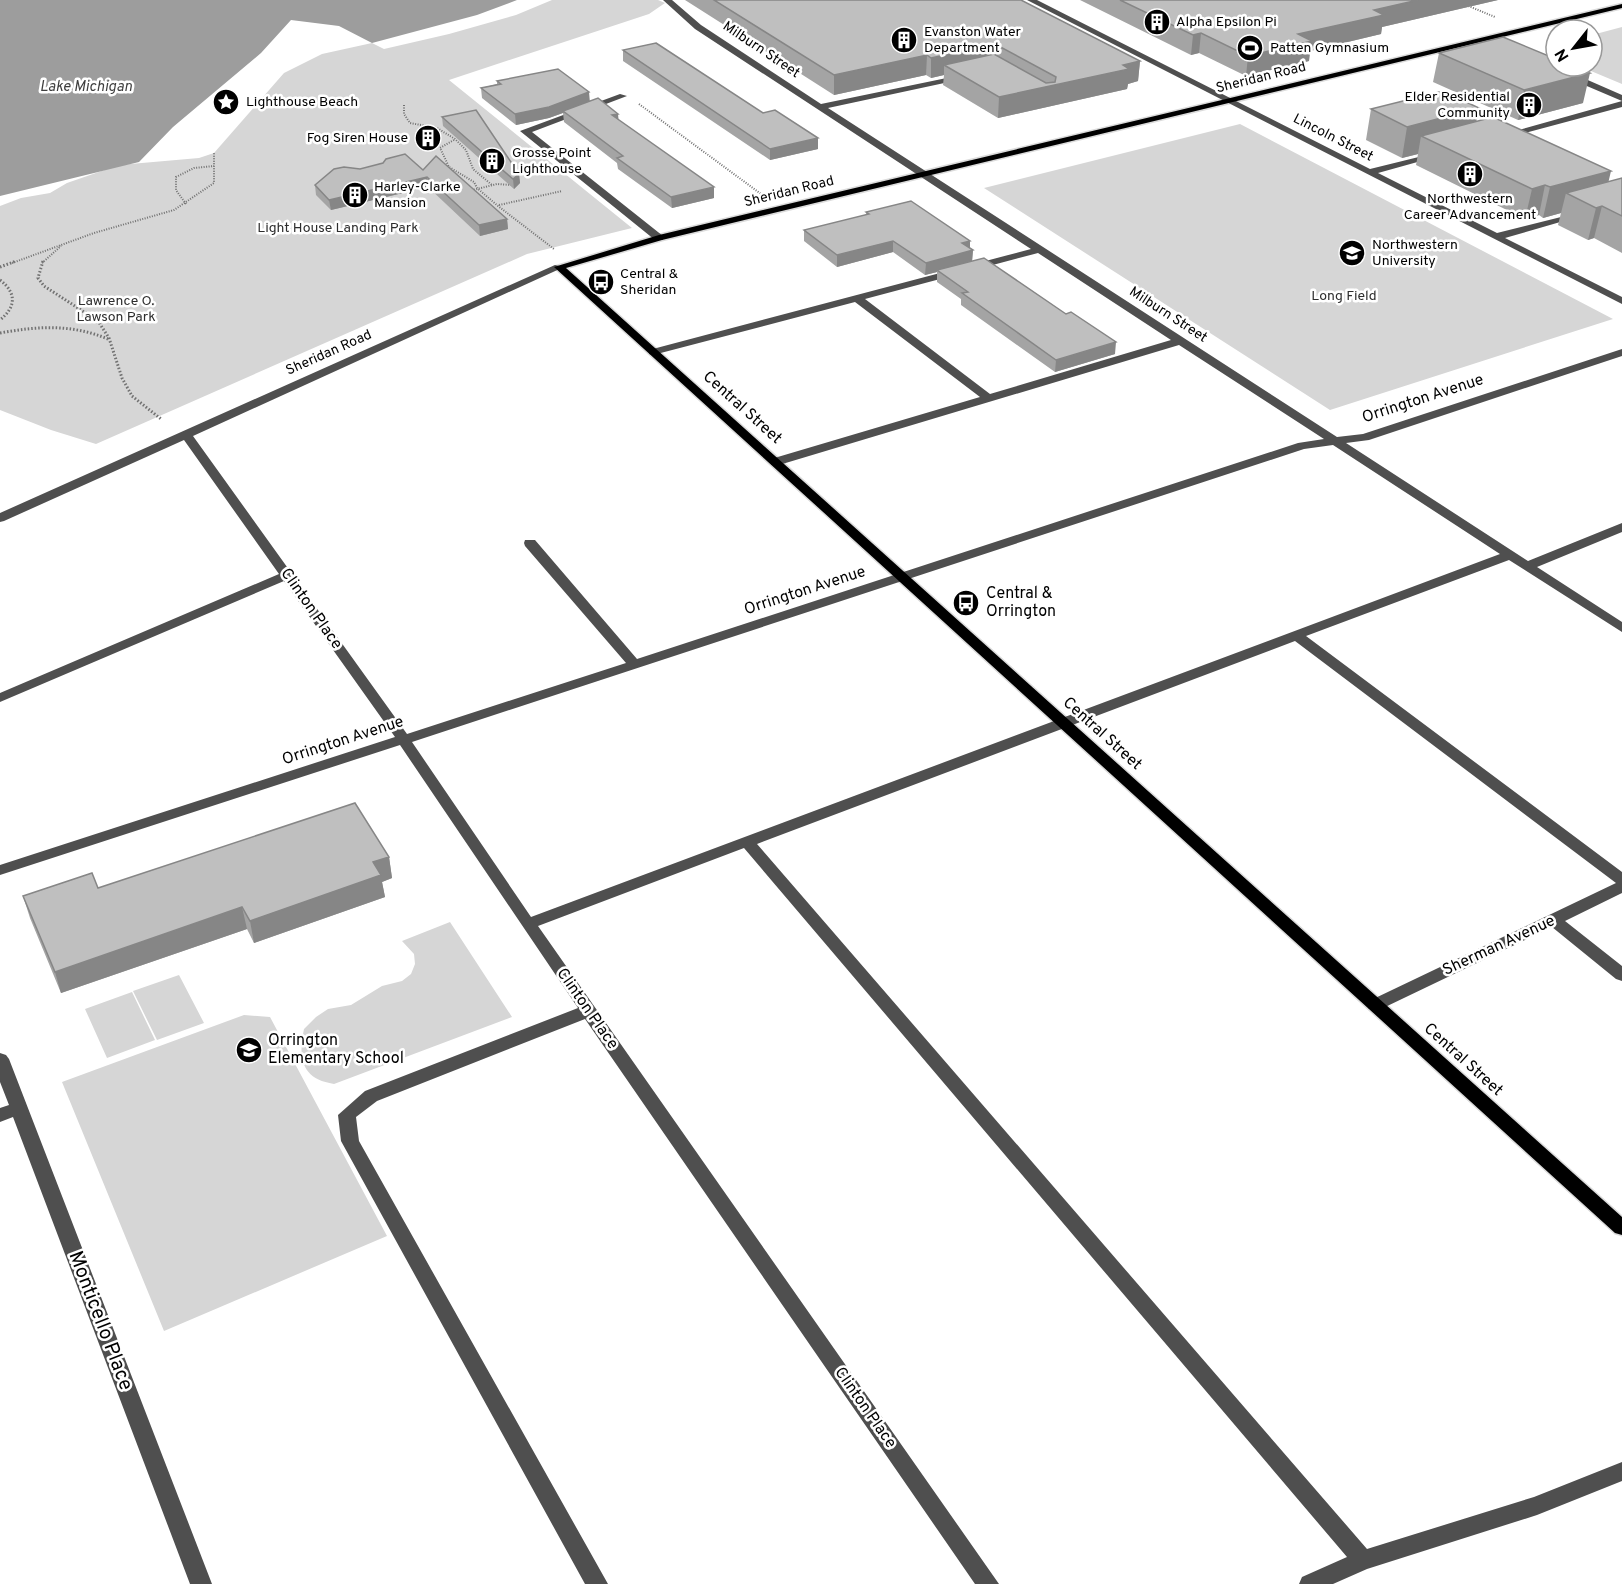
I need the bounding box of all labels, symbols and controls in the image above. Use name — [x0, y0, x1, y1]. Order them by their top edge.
building icon: Alpha Epsilon Pi — [1142, 7, 1172, 37]
place label: Alpha Epsilon Pi — [1176, 14, 1277, 31]
street label: Milburn Street — [719, 18, 803, 82]
north arrow — [1544, 18, 1604, 78]
place label: Evanston Water Department — [924, 24, 1022, 57]
building icon: Evanston Water Department — [889, 25, 919, 55]
sports icon: Patten Gymnasium — [1235, 33, 1265, 63]
place label: Patten Gymnasium — [1270, 40, 1389, 57]
text: N — [1551, 45, 1574, 65]
street label: Sheridan Road — [1214, 59, 1308, 97]
water label: Lake Michigan — [40, 78, 132, 97]
place icon: Lighthouse Beach — [211, 87, 241, 117]
place label: Elder Residential Community — [1404, 89, 1510, 122]
building icon: Elder Residential Community — [1514, 90, 1544, 120]
place label: Lighthouse Beach — [246, 94, 358, 111]
street label: Lincoln Street — [1290, 111, 1376, 165]
building icon: Fog Siren House — [413, 123, 443, 153]
place label: Fog Siren House — [307, 130, 408, 147]
place label: Grosse Point Lighthouse — [512, 145, 591, 178]
building icon: Grosse Point Lighthouse — [477, 146, 507, 176]
building icon: Northwestern Career Advancement — [1455, 159, 1485, 189]
street label: Sheridan Road — [742, 173, 836, 211]
place label: Harley-Clarke Mansion — [374, 179, 460, 212]
building icon: Harley-Clarke Mansion — [340, 180, 370, 210]
place label: Northwestern Career Advancement — [1404, 191, 1536, 224]
park label: Light House Landing Park — [257, 220, 419, 237]
place label: Northwestern University — [1372, 237, 1458, 270]
school or university icon: Northwestern University — [1337, 238, 1367, 268]
place label: Central & Sheridan — [620, 266, 679, 299]
bus stop icon: Central & Sheridan — [586, 267, 616, 297]
street label: Milburn Street — [1126, 284, 1210, 346]
park label: Long Field — [1311, 288, 1377, 305]
park label: Lawrence O. Lawson Park — [76, 293, 156, 326]
street label: Sheridan Road — [283, 327, 375, 379]
street label: Central Street — [698, 367, 786, 449]
street label: Orrington Avenue — [1360, 370, 1486, 428]
street label: Orrington Avenue — [742, 562, 868, 620]
street label: Clinton Place — [276, 565, 346, 653]
place label: Central & Orrington — [986, 584, 1056, 622]
bus stop icon: Central & Orrington — [951, 588, 981, 618]
street label: Central Street — [1058, 693, 1146, 775]
street label: Orrington Avenue — [280, 712, 406, 770]
street label: Sherman Avenue — [1440, 911, 1558, 981]
street label: Clinton Place — [552, 965, 622, 1053]
street label: Central Street — [1419, 1019, 1507, 1101]
place label: Orrington Elementary School — [268, 1031, 404, 1069]
school or university icon: Orrington Elementary School — [234, 1035, 264, 1065]
street label: Monticello Place — [61, 1248, 139, 1394]
street label: Clinton Place — [830, 1364, 900, 1452]

